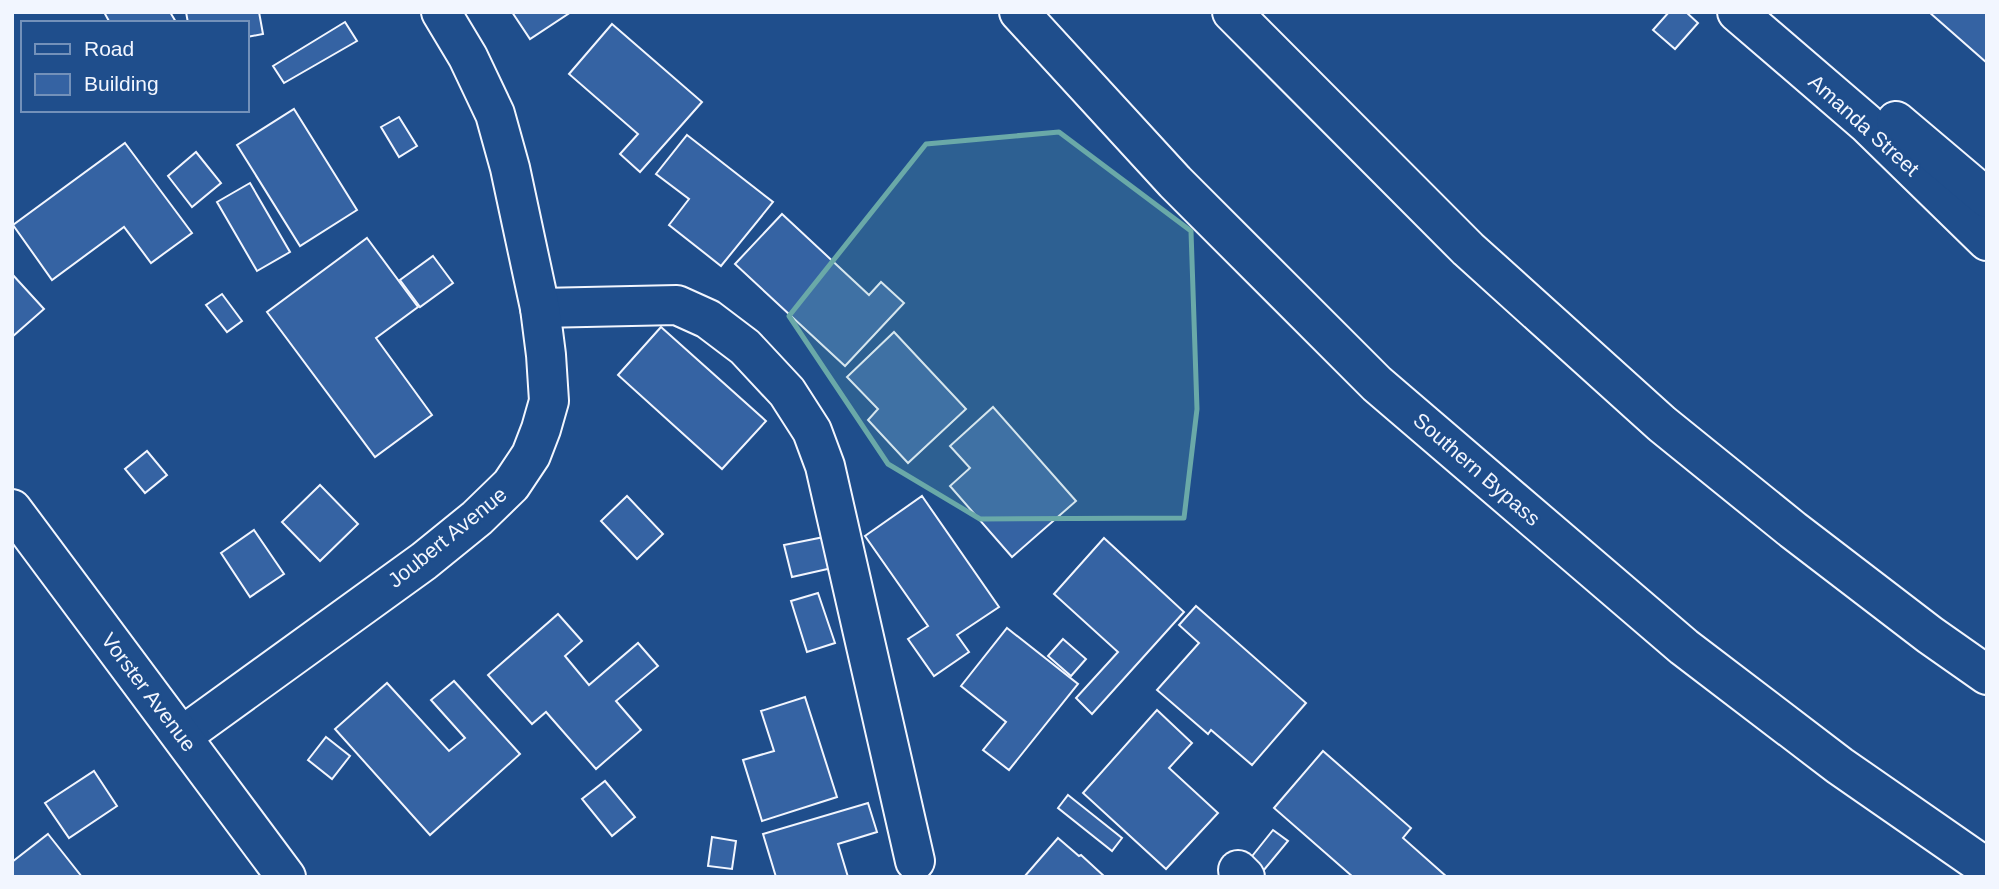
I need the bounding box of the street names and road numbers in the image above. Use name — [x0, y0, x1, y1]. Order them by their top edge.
street label: Amanda Street — [1804, 70, 1924, 181]
street label: Southern Bypass — [1409, 408, 1545, 530]
street label: Joubert Avenue — [383, 482, 511, 592]
street label: Vorster Avenue — [97, 628, 201, 756]

